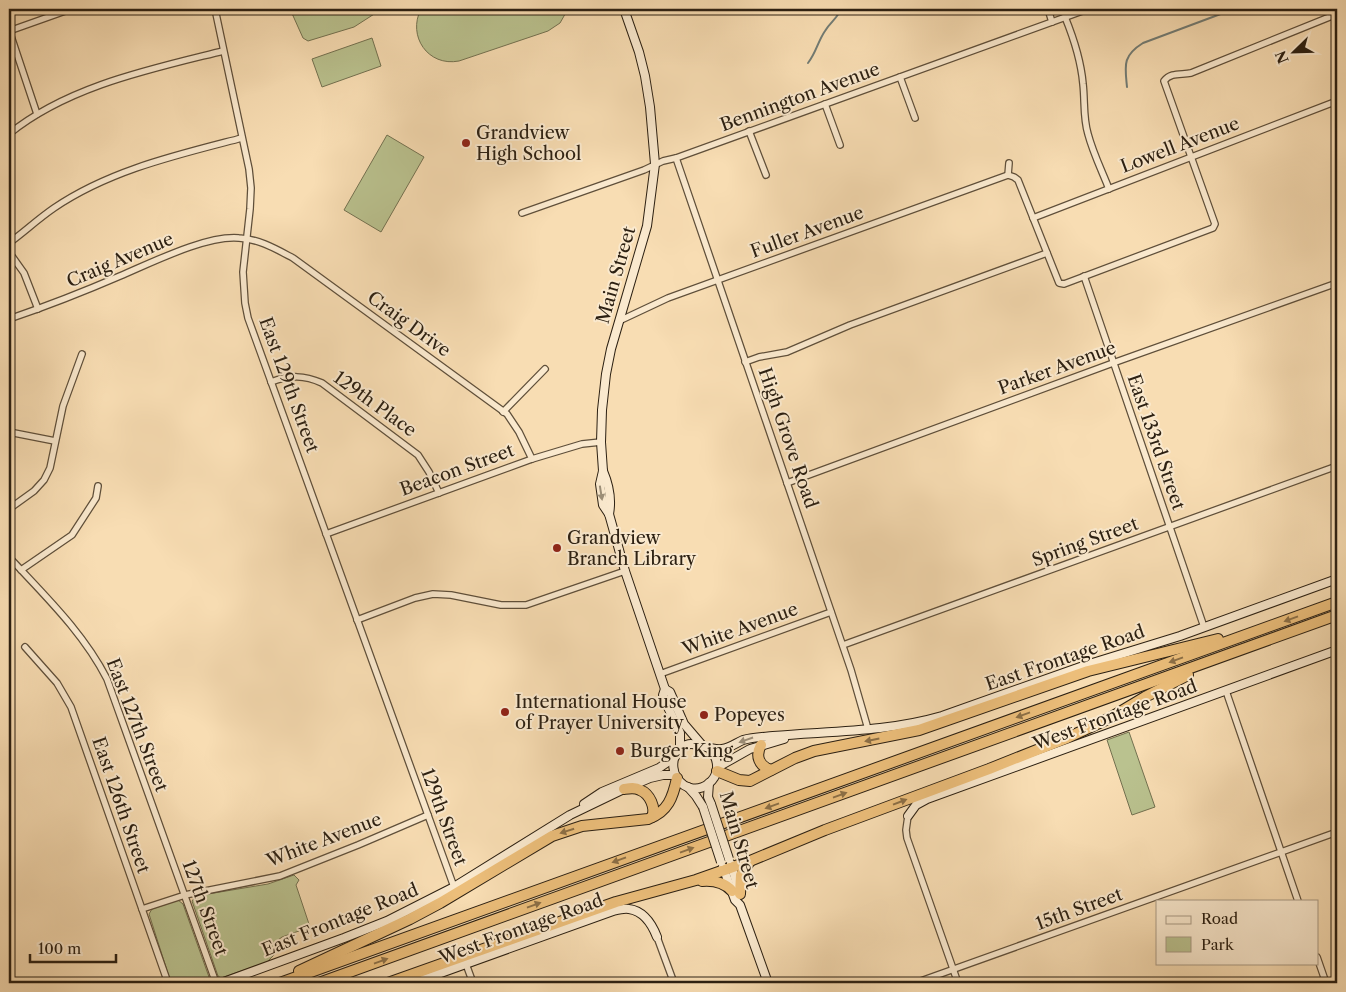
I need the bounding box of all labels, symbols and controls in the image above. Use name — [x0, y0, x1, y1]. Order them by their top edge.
north arrow — [1268, 28, 1318, 78]
text: N — [1271, 48, 1293, 66]
street label: Bennington Avenue — [717, 58, 883, 136]
street label: Lowell Avenue — [1117, 112, 1243, 178]
place label: Grandview High School — [476, 122, 581, 165]
marker: Grandview High School — [460, 137, 472, 149]
street label: Fuller Avenue — [747, 201, 867, 263]
street label: Main Street — [592, 223, 641, 326]
street label: Craig Avenue — [63, 228, 177, 292]
street label: Craig Drive — [363, 286, 455, 362]
street label: East 129th Street — [254, 314, 324, 456]
street label: Parker Avenue — [995, 336, 1119, 400]
street label: High Grove Road — [754, 365, 822, 511]
street label: 129th Place — [329, 367, 421, 441]
street label: East 133rd Street — [1122, 371, 1190, 513]
street label: Beacon Street — [397, 439, 518, 501]
one-way arrow — [597, 486, 605, 502]
street label: Spring Street — [1029, 512, 1142, 571]
place label: Grandview Branch Library — [567, 527, 697, 570]
marker: Grandview Branch Library — [551, 542, 563, 554]
street label: White Avenue — [678, 598, 801, 660]
one-way arrow — [1284, 616, 1299, 623]
street label: East Frontage Road — [983, 620, 1147, 696]
street label: East 127th Street — [101, 655, 173, 795]
one-way arrow — [1168, 656, 1183, 664]
street label: West Frontage Road — [1029, 675, 1200, 755]
place label: International House of Prayer University — [515, 691, 687, 734]
place label: Popeyes — [714, 704, 785, 726]
marker: International House of Prayer University — [499, 706, 511, 718]
marker: Popeyes — [698, 709, 710, 721]
one-way arrow — [1016, 712, 1031, 719]
street label: East 126th Street — [87, 734, 155, 877]
one-way arrow — [864, 736, 880, 744]
one-way arrow — [738, 737, 753, 744]
place label: Burger King — [630, 740, 733, 762]
marker: Burger King — [614, 745, 626, 757]
street label: 129th Street — [416, 765, 472, 869]
street label: Main Street — [715, 789, 764, 892]
one-way arrow — [833, 791, 848, 799]
one-way arrow — [892, 797, 907, 805]
one-way arrow — [764, 803, 779, 810]
street label: White Avenue — [262, 808, 385, 872]
one-way arrow — [559, 828, 574, 835]
one-way arrow — [680, 846, 695, 854]
street label: 127th Street — [178, 857, 233, 959]
one-way arrow — [611, 857, 626, 865]
street label: East Frontage Road — [259, 879, 421, 961]
street label: 15th Street — [1033, 883, 1126, 935]
street label: West Frontage Road — [435, 889, 606, 969]
legend — [1156, 900, 1318, 964]
one-way arrow — [527, 901, 542, 909]
text: Road — [1201, 909, 1238, 928]
scale bar — [30, 932, 116, 964]
text: Park — [1201, 935, 1235, 954]
text: 100 m — [38, 939, 81, 958]
one-way arrow — [374, 957, 389, 964]

